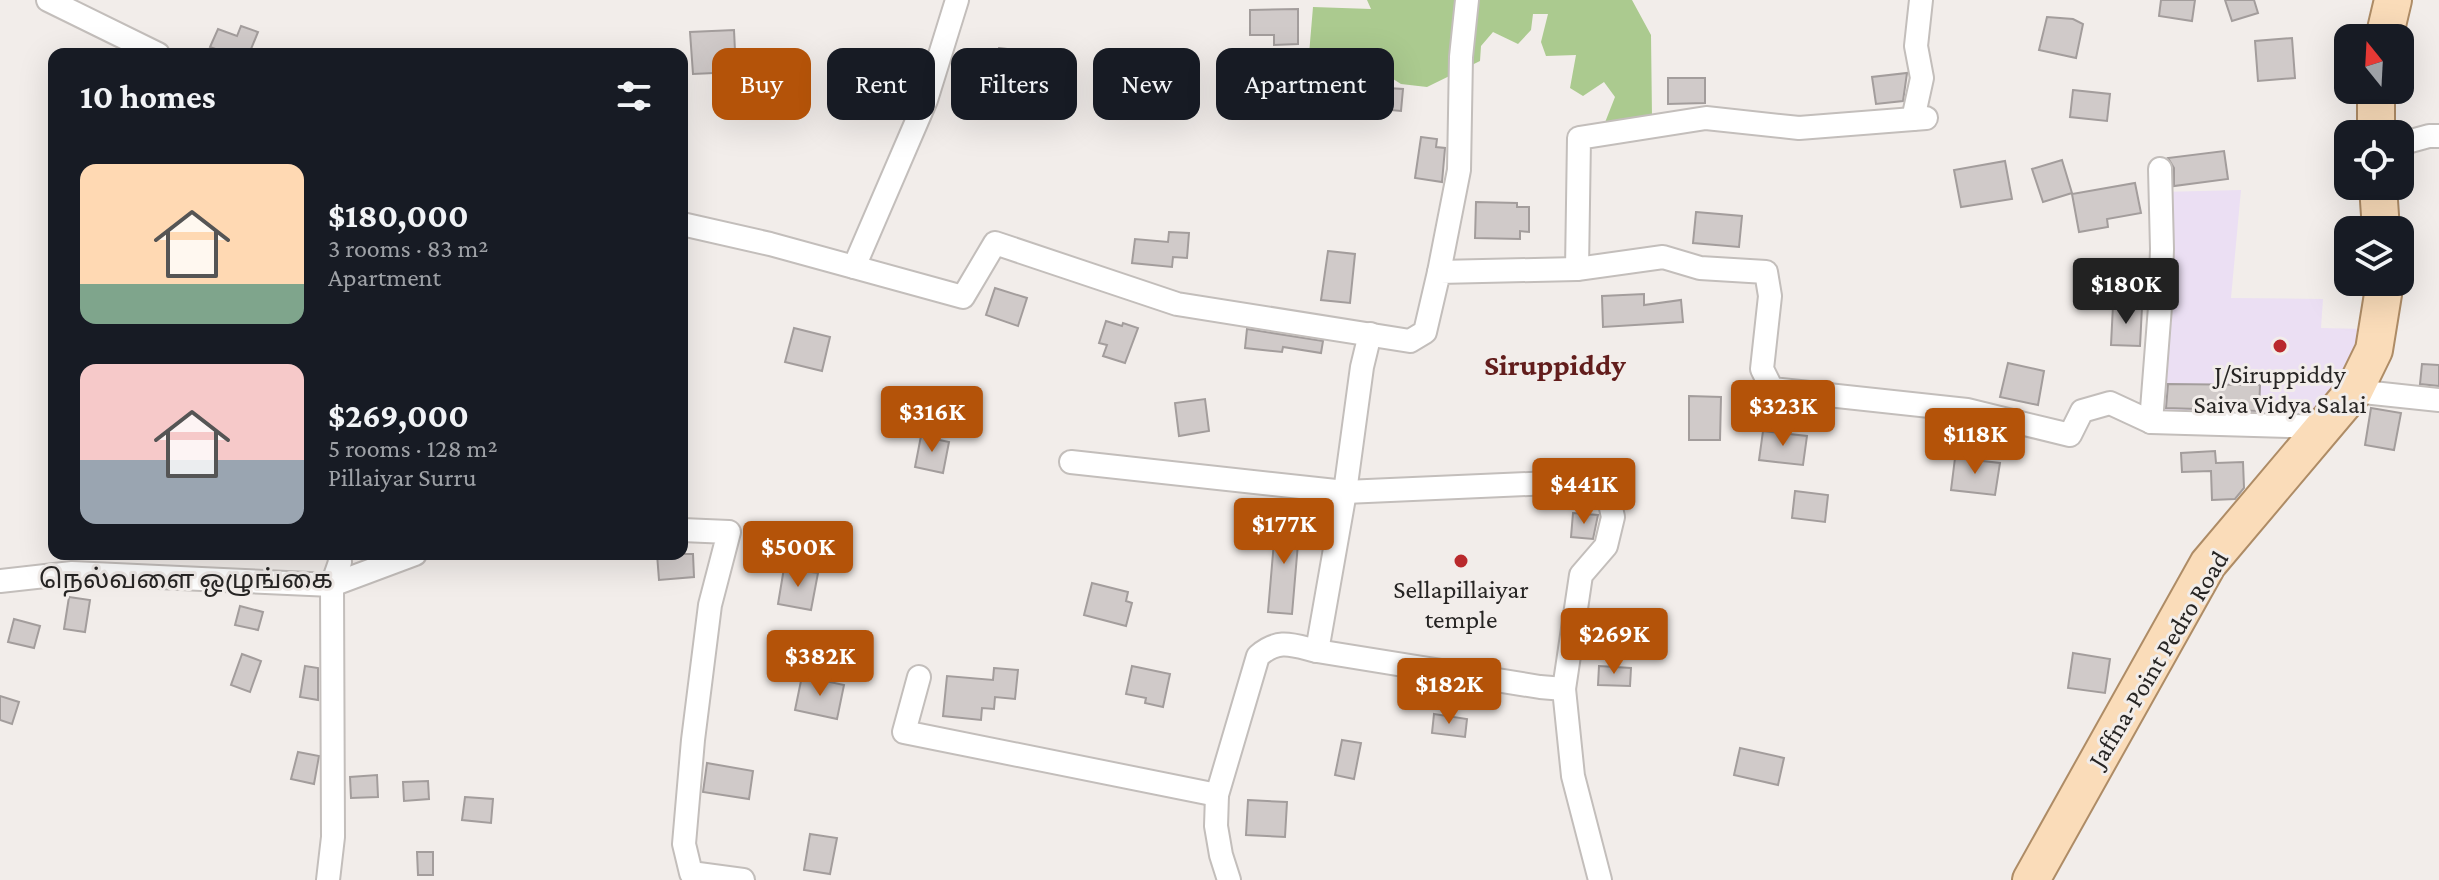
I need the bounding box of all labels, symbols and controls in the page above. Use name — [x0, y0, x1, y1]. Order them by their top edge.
north arrow — [2334, 24, 2414, 104]
map controls — [2334, 24, 2414, 296]
chip: Buy — [712, 48, 811, 120]
chip: Rent — [827, 48, 935, 120]
chip: Filters — [951, 48, 1077, 120]
chip: New — [1093, 48, 1200, 120]
chip: Apartment — [1216, 48, 1394, 120]
icon: filters — [612, 74, 656, 118]
text: 10 homes — [80, 78, 216, 115]
button: locate — [2334, 120, 2414, 200]
icon: home — [144, 196, 240, 292]
text: $180,000 — [328, 197, 469, 234]
button: layers — [2334, 216, 2414, 296]
text: 3 rooms · 83 m² — [328, 234, 489, 263]
pin: $180K — [2070, 258, 2182, 326]
text: Apartment — [328, 263, 441, 292]
text: $180K — [2091, 269, 2161, 298]
marker: J/Siruppiddy Saiva Vidya Salai — [2271, 337, 2289, 355]
district label: Siruppiddy — [1484, 348, 1626, 381]
place label: J/Siruppiddy Saiva Vidya Salai — [2193, 360, 2367, 419]
pin: $323K — [1727, 380, 1839, 448]
pin: $316K — [876, 386, 988, 454]
text: $323K — [1749, 391, 1817, 420]
icon: home — [144, 396, 240, 492]
text: $269,000 — [328, 397, 469, 434]
text: $316K — [899, 397, 965, 426]
pin: $118K — [1919, 408, 2031, 476]
text: $118K — [1943, 419, 2007, 448]
text: 5 rooms · 128 m² — [328, 434, 498, 463]
pin: $441K — [1528, 458, 1640, 526]
text: Pillaiyar Surru — [328, 463, 477, 492]
text: $441K — [1550, 469, 1618, 498]
pin: $177K — [1228, 498, 1340, 566]
text: $177K — [1252, 509, 1316, 538]
pin: $500K — [742, 521, 854, 589]
text: $500K — [761, 532, 835, 561]
street label: Jaffna-Point Pedro Road — [2081, 546, 2235, 774]
marker: Sellapillaiyar temple — [1452, 552, 1470, 570]
street label: நெல்வளை ஒழுங்கை — [39, 565, 333, 597]
place label: Sellapillaiyar temple — [1393, 575, 1529, 634]
pin: $269K — [1558, 608, 1670, 676]
text: $269K — [1579, 619, 1649, 648]
pin: $382K — [764, 630, 876, 698]
text: $382K — [785, 641, 855, 670]
pin: $182K — [1393, 658, 1505, 726]
text: $182K — [1415, 669, 1483, 698]

